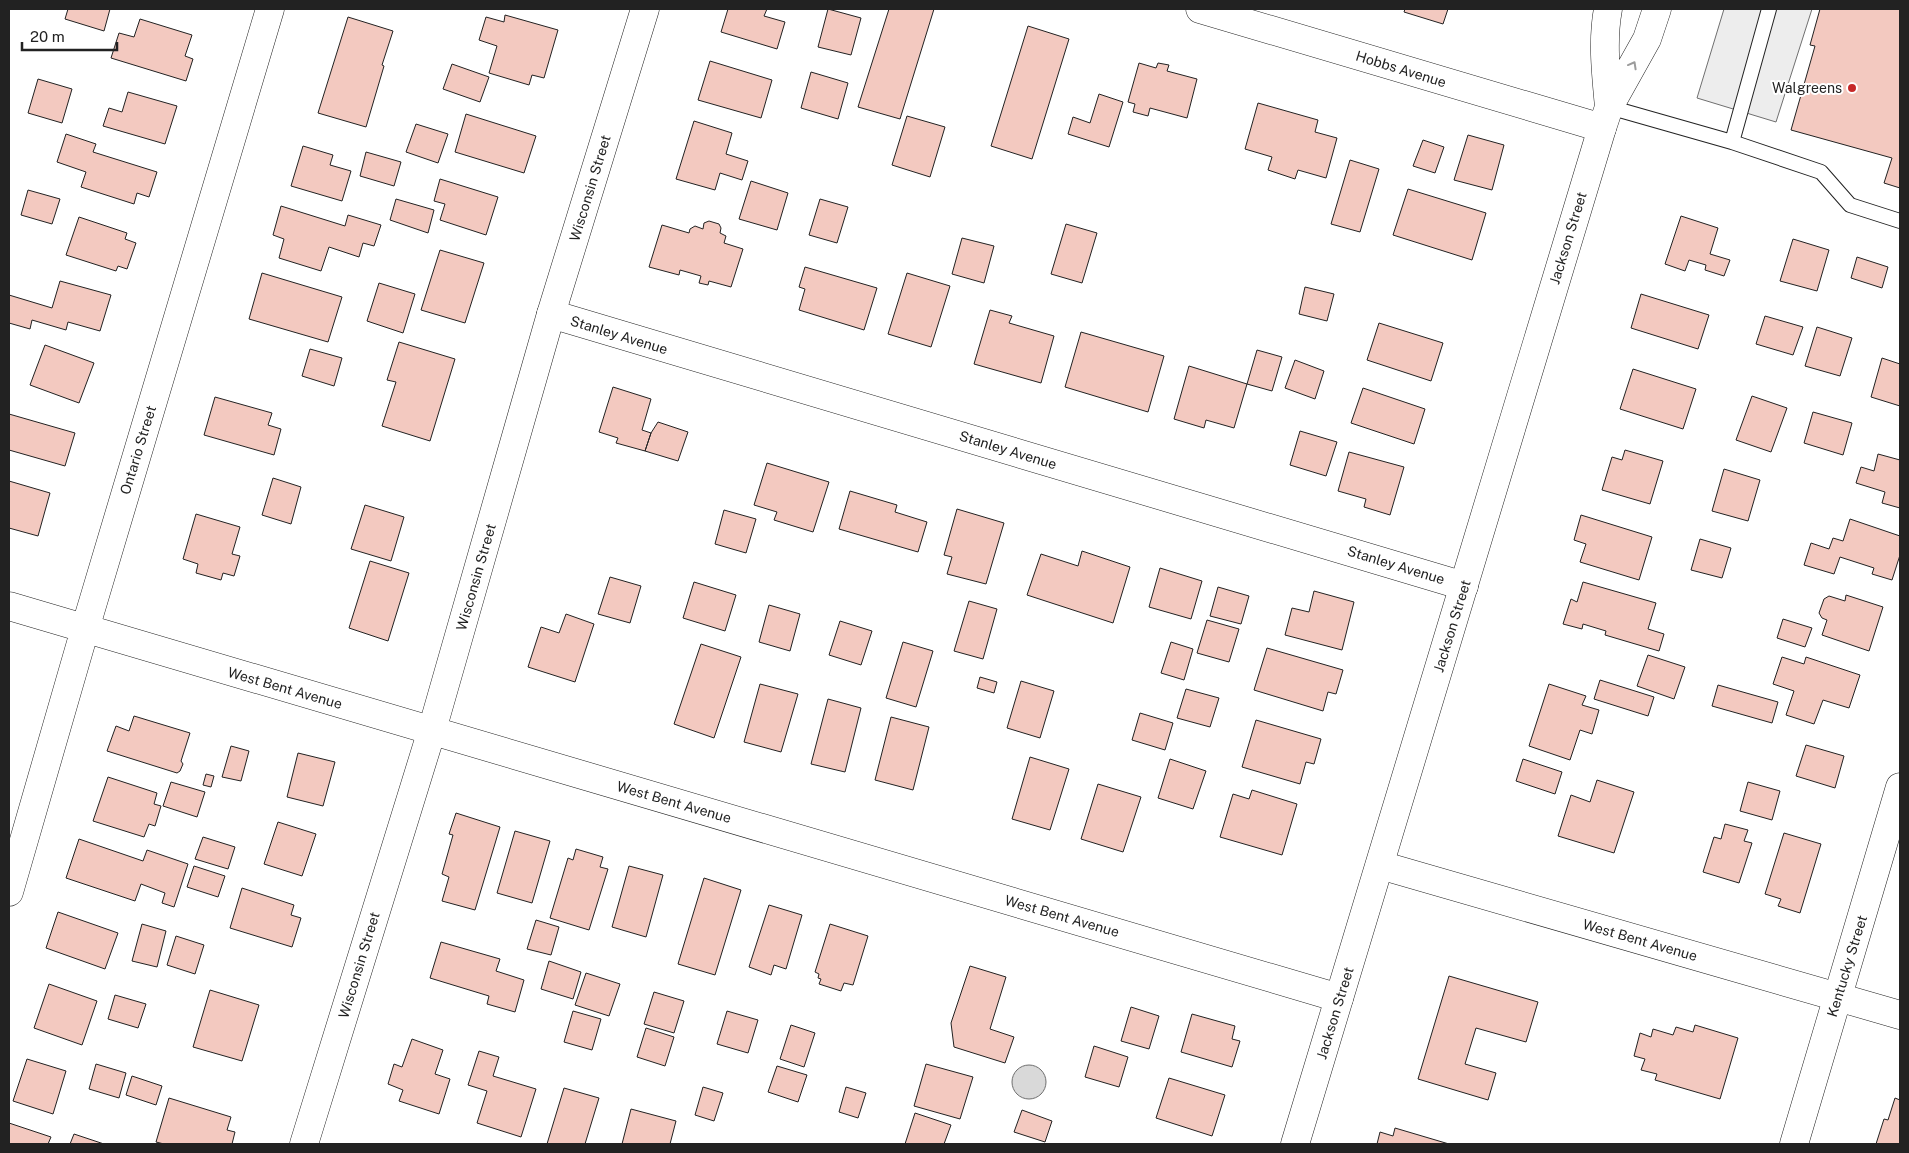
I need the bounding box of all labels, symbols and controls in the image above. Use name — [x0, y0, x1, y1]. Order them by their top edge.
scale bar — [22, 20, 118, 52]
text: 20 m — [30, 28, 65, 45]
street label: Hobbs Avenue — [1354, 48, 1448, 90]
one-way arrow — [1626, 61, 1636, 70]
place label: Walgreens — [1772, 80, 1842, 96]
marker: Walgreens — [1846, 82, 1858, 94]
street label: Wisconsin Street — [566, 133, 614, 243]
street label: Jackson Street — [1546, 190, 1590, 286]
street label: Stanley Avenue — [568, 313, 670, 357]
street label: Ontario Street — [117, 404, 159, 496]
street label: Stanley Avenue — [957, 428, 1059, 472]
street label: Wisconsin Street — [453, 522, 499, 632]
street label: Stanley Avenue — [1345, 543, 1447, 587]
street label: Jackson Street — [1430, 578, 1474, 674]
street label: West Bent Avenue — [226, 664, 344, 712]
street label: West Bent Avenue — [615, 778, 733, 826]
street label: West Bent Avenue — [1003, 892, 1121, 940]
street label: Wisconsin Street — [335, 910, 383, 1020]
street label: Kentucky Street — [1824, 913, 1870, 1019]
street label: West Bent Avenue — [1581, 916, 1699, 964]
street label: Jackson Street — [1313, 965, 1357, 1061]

